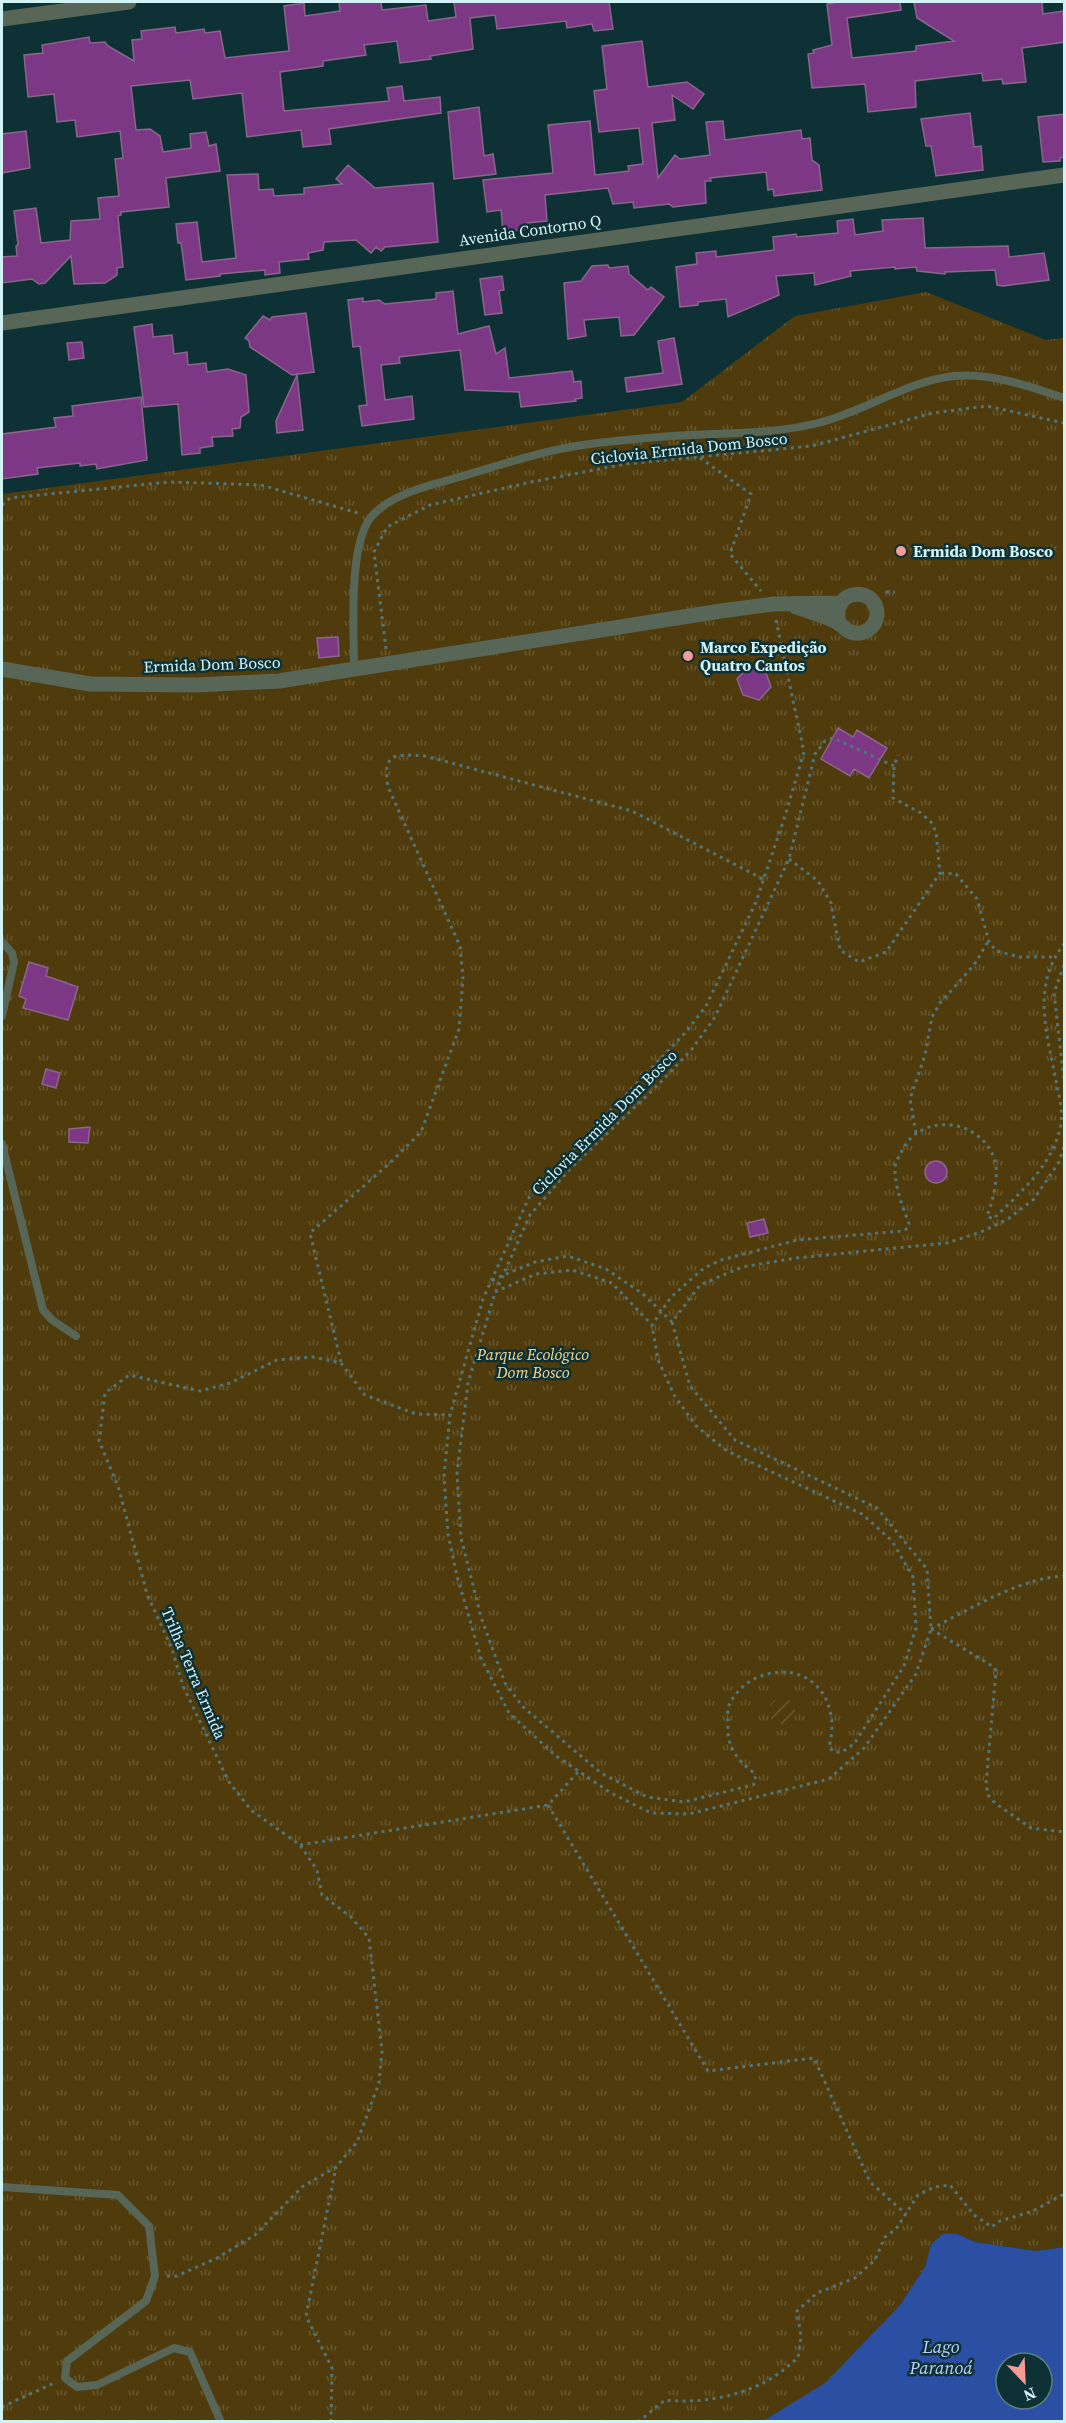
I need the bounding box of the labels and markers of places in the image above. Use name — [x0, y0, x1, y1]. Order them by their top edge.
place label: Ermida Dom Bosco — [913, 540, 1053, 562]
marker: Ermida Dom Bosco — [894, 544, 908, 558]
place label: Marco Expedição Quatro Cantos — [700, 636, 827, 676]
marker: Marco Expedição Quatro Cantos — [681, 649, 695, 663]

